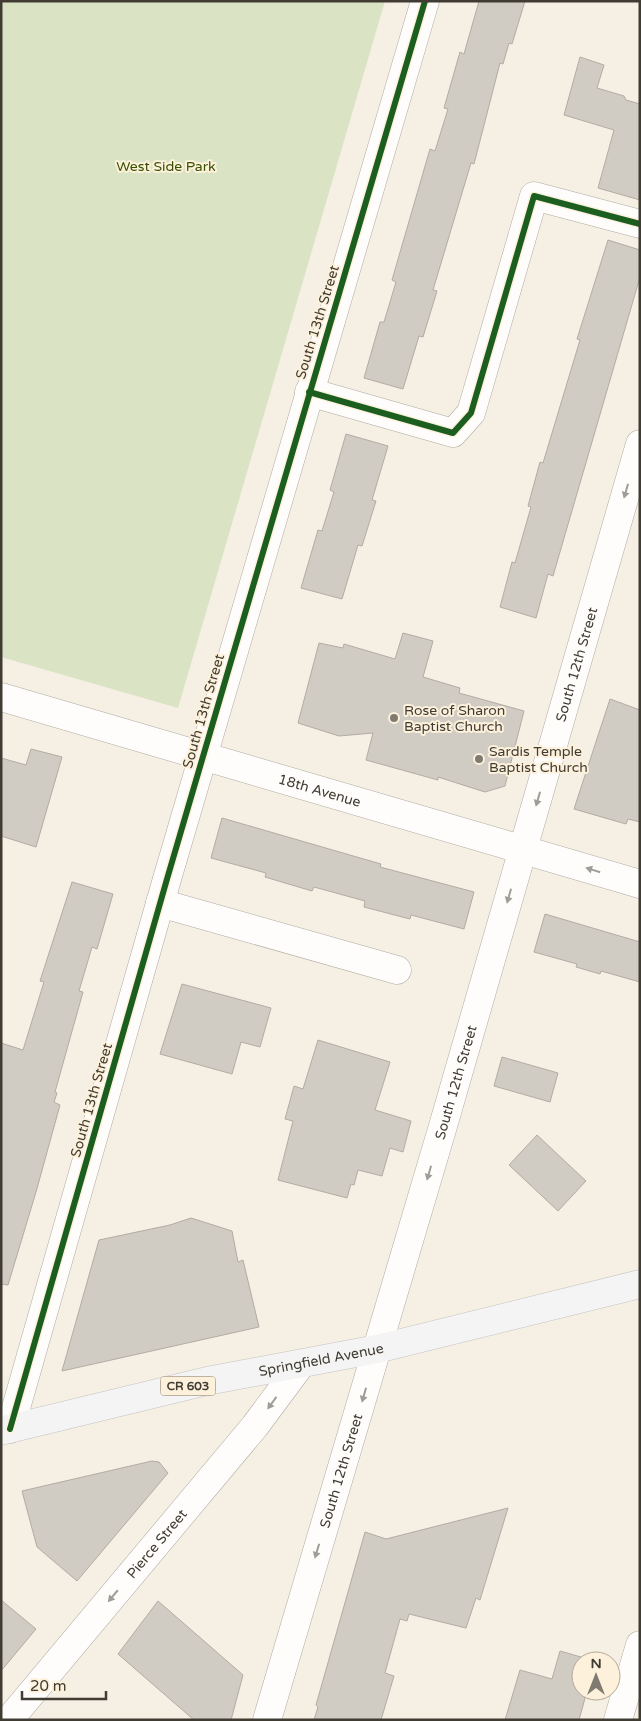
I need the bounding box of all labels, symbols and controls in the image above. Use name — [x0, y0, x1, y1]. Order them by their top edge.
park label: West Side Park — [116, 158, 216, 175]
street label: South 13th Street — [292, 262, 343, 381]
one-way arrow — [622, 484, 630, 499]
street label: South 12th Street — [552, 605, 602, 724]
street label: South 13th Street — [179, 651, 228, 770]
place label: Rose of Sharon Baptist Church — [404, 702, 505, 735]
marker: Rose of Sharon Baptist Church — [388, 712, 400, 724]
place label: Sardis Temple Baptist Church — [489, 743, 588, 776]
marker: Sardis Temple Baptist Church — [473, 753, 485, 765]
street label: 18th Avenue — [276, 771, 363, 811]
one-way arrow — [533, 791, 541, 806]
one-way arrow — [585, 866, 600, 874]
one-way arrow — [505, 889, 513, 904]
street label: South 12th Street — [431, 1023, 481, 1142]
street label: South 13th Street — [67, 1040, 116, 1159]
one-way arrow — [424, 1166, 432, 1181]
street label: Springfield Avenue — [257, 1340, 385, 1380]
road number: CR 603 — [160, 1376, 216, 1395]
one-way arrow — [359, 1388, 367, 1403]
one-way arrow — [267, 1396, 277, 1410]
street label: South 12th Street — [316, 1411, 366, 1530]
street label: Pierce Street — [123, 1505, 191, 1582]
one-way arrow — [313, 1544, 321, 1559]
one-way arrow — [107, 1589, 118, 1602]
north arrow — [571, 1651, 621, 1701]
text: N — [590, 1655, 602, 1672]
scale bar — [22, 1668, 106, 1700]
text: 20 m — [30, 1677, 67, 1695]

